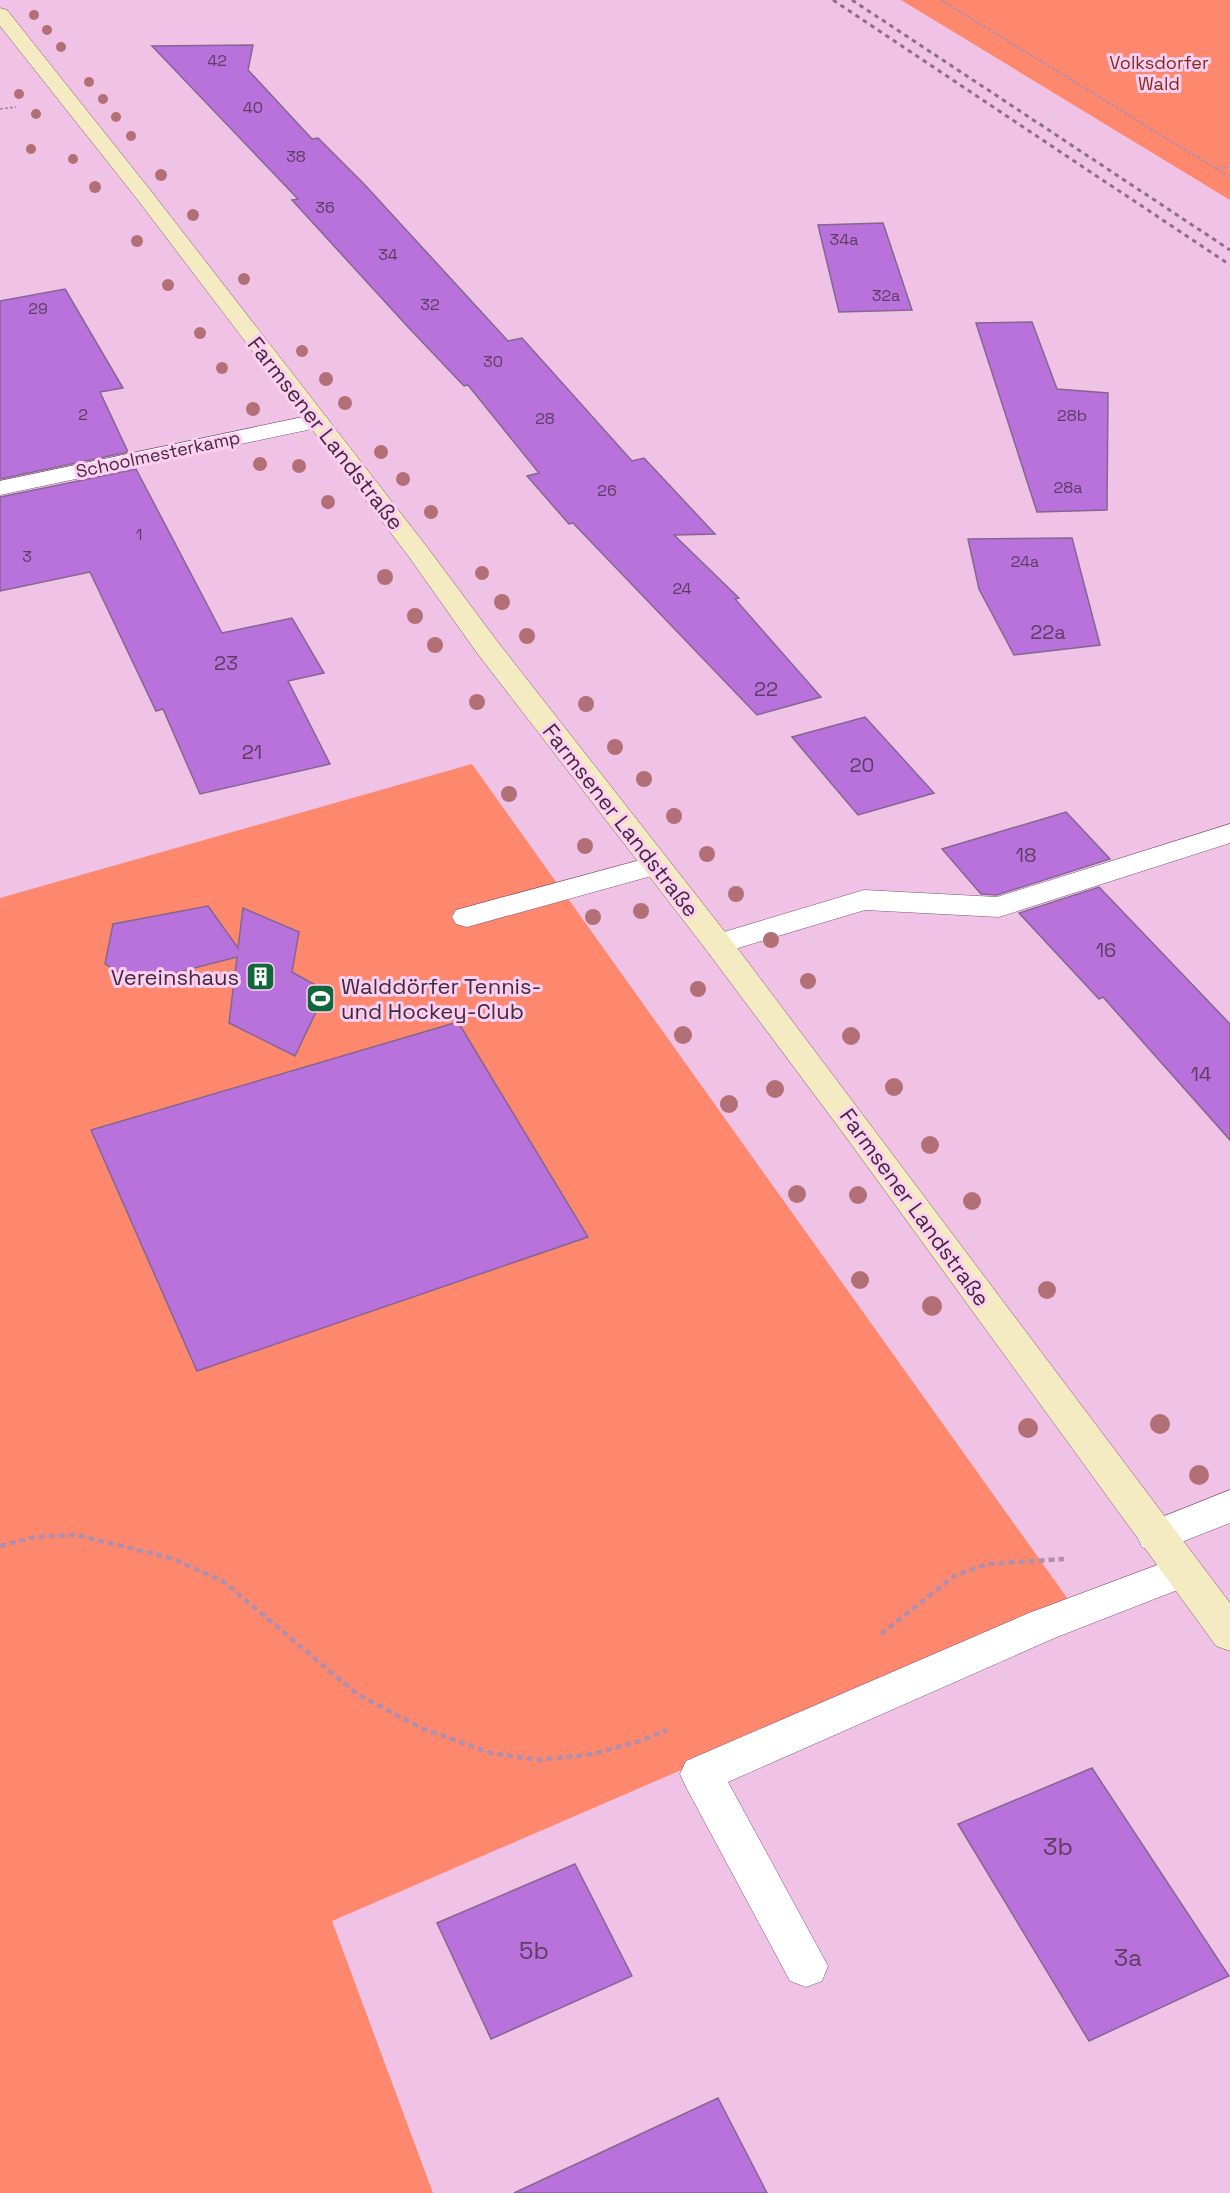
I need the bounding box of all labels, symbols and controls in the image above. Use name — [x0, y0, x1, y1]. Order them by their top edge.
house number: 42 — [207, 50, 227, 71]
park label: Volksdorfer Wald — [1109, 51, 1209, 95]
house number: 40 — [243, 97, 263, 118]
house number: 38 — [286, 146, 306, 167]
house number: 36 — [315, 197, 335, 218]
house number: 34a — [830, 229, 858, 250]
house number: 34 — [378, 244, 398, 265]
house number: 32a — [872, 285, 900, 306]
house number: 32 — [420, 294, 440, 315]
house number: 29 — [28, 298, 48, 319]
street label: Farmsener Landstraße — [242, 331, 410, 535]
house number: 30 — [483, 351, 503, 372]
house number: 2 — [78, 404, 88, 425]
house number: 28b — [1057, 405, 1087, 426]
house number: 28 — [535, 408, 555, 429]
street label: Schoolmesterkamp — [74, 425, 242, 483]
house number: 28a — [1054, 477, 1082, 498]
house number: 26 — [597, 480, 617, 501]
house number: 1 — [136, 524, 142, 545]
house number: 3 — [22, 546, 32, 567]
house number: 24a — [1011, 551, 1039, 572]
house number: 24 — [672, 578, 692, 599]
house number: 22a — [1030, 619, 1066, 645]
house number: 23 — [214, 650, 238, 676]
house number: 22 — [754, 676, 778, 702]
street label: Farmsener Landstraße — [537, 718, 705, 922]
house number: 21 — [242, 739, 262, 765]
house number: 20 — [850, 752, 874, 778]
house number: 18 — [1016, 842, 1036, 868]
house number: 16 — [1096, 937, 1116, 963]
building icon: Vereinshaus — [244, 961, 276, 993]
place label: Vereinshaus — [111, 963, 239, 991]
place label: Walddörfer Tennis- und Hockey-Club — [341, 972, 542, 1025]
sports icon: Walddörfer Tennis- und Hockey-Club — [304, 983, 336, 1015]
house number: 14 — [1191, 1061, 1211, 1087]
street label: Farmsener Landstraße — [834, 1103, 996, 1311]
house number: 3b — [1043, 1831, 1073, 1862]
house number: 5b — [519, 1935, 549, 1966]
house number: 3a — [1114, 1942, 1142, 1973]

